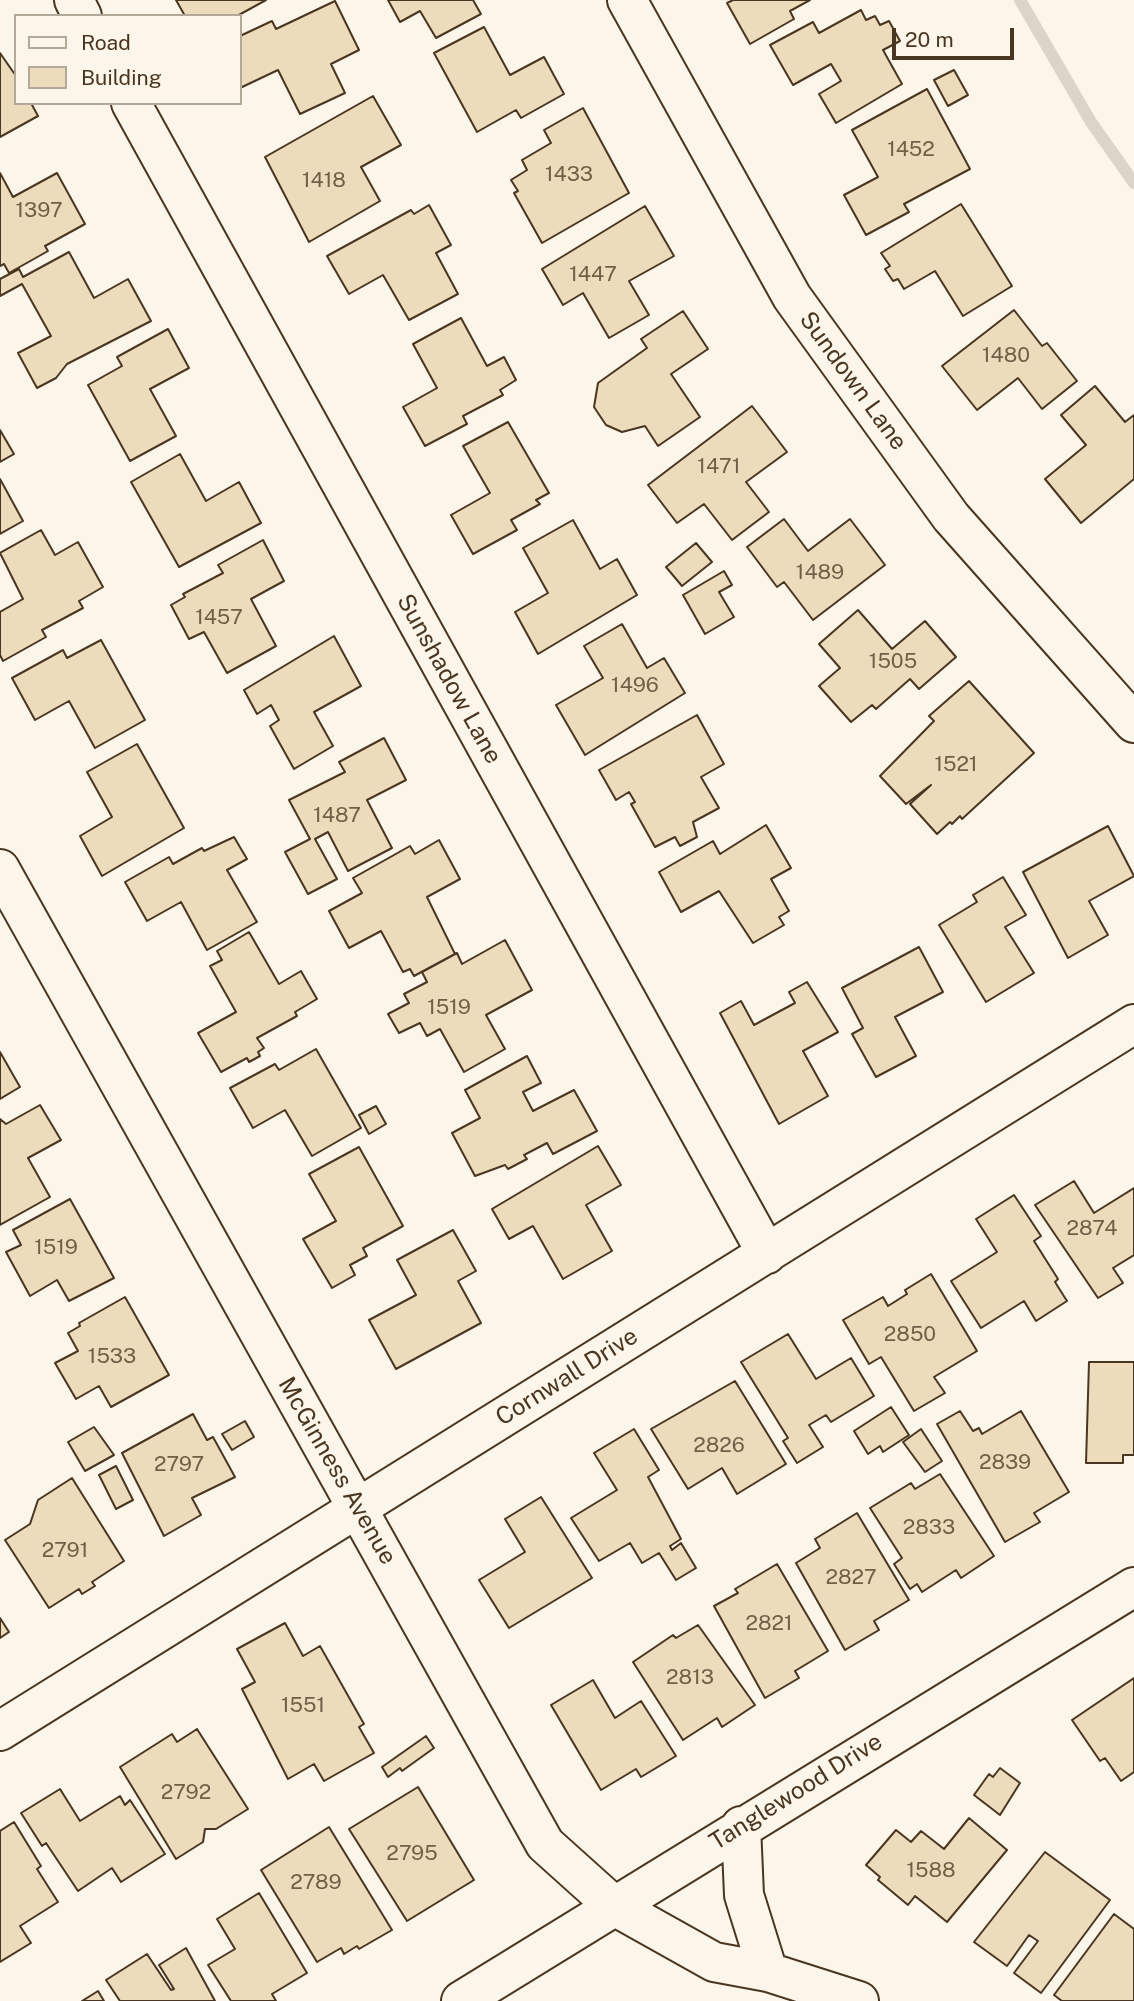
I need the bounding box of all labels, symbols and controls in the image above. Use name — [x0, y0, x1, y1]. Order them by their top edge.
legend — [14, 14, 242, 105]
scale bar — [896, 14, 1018, 58]
text: 20 m — [905, 27, 954, 52]
text: Road — [81, 30, 131, 55]
text: Building — [81, 65, 162, 90]
house number: 1452 — [887, 137, 935, 163]
house number: 1433 — [545, 162, 593, 188]
house number: 1418 — [302, 168, 346, 194]
house number: 1397 — [16, 198, 62, 224]
house number: 1447 — [569, 262, 617, 288]
street label: Sundown Lane — [793, 306, 913, 456]
house number: 1480 — [982, 343, 1030, 369]
house number: 1471 — [697, 454, 741, 480]
house number: 1489 — [796, 560, 844, 586]
street label: Sunshadow Lane — [390, 589, 508, 769]
house number: 1457 — [195, 605, 243, 631]
house number: 1505 — [869, 649, 917, 675]
house number: 1496 — [611, 673, 659, 699]
house number: 1521 — [934, 752, 978, 778]
house number: 1487 — [313, 803, 361, 829]
house number: 1519 — [427, 995, 471, 1021]
house number: 2874 — [1067, 1216, 1117, 1242]
house number: 1519 — [34, 1235, 78, 1261]
street label: Cornwall Drive — [491, 1322, 643, 1432]
house number: 2850 — [884, 1322, 936, 1348]
house number: 1533 — [88, 1344, 136, 1370]
street label: McGinness Avenue — [272, 1372, 402, 1570]
house number: 2826 — [693, 1433, 745, 1459]
house number: 2839 — [979, 1450, 1031, 1476]
house number: 2797 — [154, 1452, 204, 1478]
house number: 2833 — [903, 1515, 955, 1541]
house number: 2791 — [42, 1538, 88, 1564]
house number: 2827 — [825, 1565, 877, 1591]
house number: 2821 — [745, 1611, 793, 1637]
house number: 2813 — [666, 1665, 714, 1691]
house number: 1551 — [281, 1693, 325, 1719]
street label: Tanglewood Drive — [704, 1727, 888, 1857]
house number: 2792 — [161, 1780, 211, 1806]
house number: 2795 — [386, 1841, 438, 1867]
house number: 1588 — [906, 1858, 956, 1884]
house number: 2789 — [290, 1870, 342, 1896]

